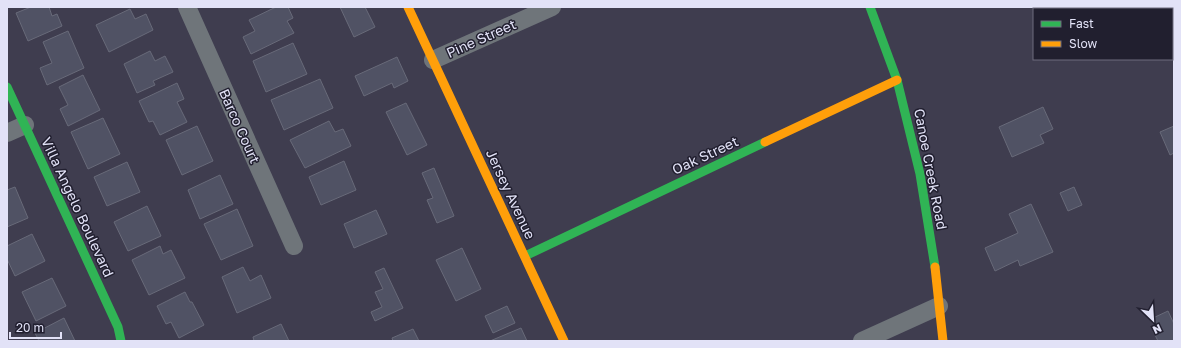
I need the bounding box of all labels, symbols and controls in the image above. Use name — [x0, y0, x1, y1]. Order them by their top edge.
legend — [1033, 8, 1173, 60]
street label: Pine Street — [443, 15, 519, 61]
text: Fast — [1069, 16, 1094, 31]
text: Slow — [1069, 36, 1097, 51]
street label: Barco Court — [216, 86, 264, 166]
street label: Canoe Creek Road — [911, 107, 951, 231]
street label: Oak Street — [669, 132, 741, 178]
street label: Villa Angelo Boulevard — [38, 134, 118, 280]
street label: Jersey Avenue — [483, 146, 539, 242]
north arrow — [1133, 300, 1173, 340]
scale bar — [10, 314, 61, 340]
text: 20 m — [16, 320, 44, 335]
text: N — [1151, 322, 1164, 337]

